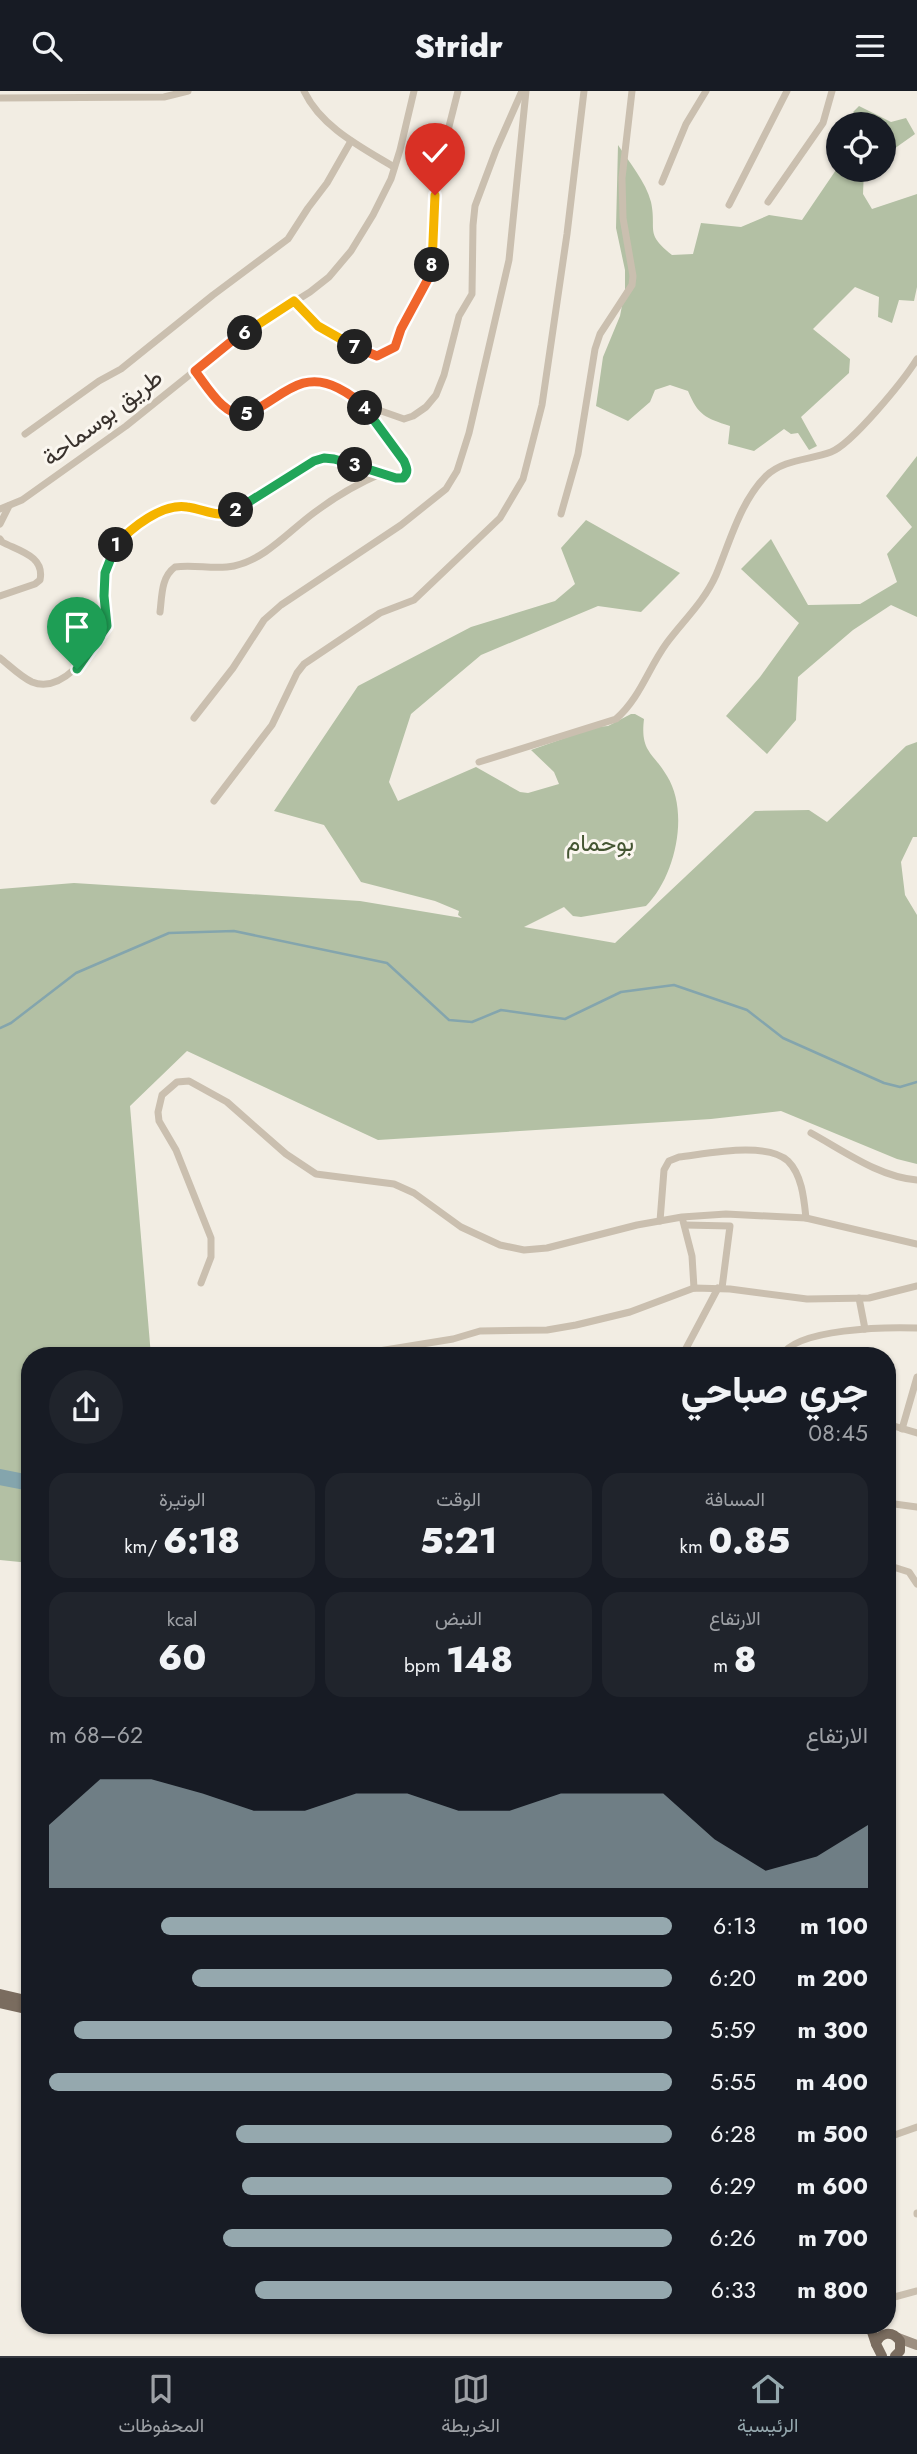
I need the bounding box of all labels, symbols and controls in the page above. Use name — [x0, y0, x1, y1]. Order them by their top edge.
text: Stridr — [414, 23, 503, 69]
icon: search — [28, 27, 66, 65]
icon: menu — [851, 27, 889, 65]
map controls — [826, 112, 896, 182]
button: locate — [826, 112, 896, 182]
pin — [405, 123, 465, 195]
icon: check — [416, 134, 454, 172]
pin: 8 — [414, 247, 450, 283]
text: 8 — [426, 251, 437, 278]
pin: 6 — [228, 315, 262, 351]
text: 6 — [238, 319, 251, 346]
pin: 7 — [338, 329, 372, 365]
text: 7 — [349, 333, 360, 360]
street label: طريق بوسماحة — [34, 360, 170, 474]
pin: 4 — [348, 391, 382, 425]
text: 4 — [358, 394, 371, 421]
pin: 5 — [230, 397, 264, 431]
text: 5 — [240, 400, 253, 427]
pin: 3 — [338, 447, 372, 483]
text: 3 — [349, 451, 360, 478]
pin: 2 — [218, 493, 254, 527]
text: 2 — [229, 496, 242, 523]
pin: 1 — [99, 527, 134, 563]
text: 1 — [111, 531, 120, 558]
pin — [47, 597, 107, 669]
icon: arrive — [58, 608, 96, 646]
park label: بوحمام — [566, 825, 634, 860]
text: جري صباحي — [681, 1362, 868, 1417]
button: share — [49, 1370, 123, 1444]
text: 08:45 — [808, 1416, 868, 1450]
text: الوتيرة — [159, 1486, 205, 1513]
text: الوقت — [436, 1486, 481, 1513]
text: المسافة — [705, 1486, 765, 1513]
text: 6:18 — [163, 1516, 240, 1566]
text: 5:21 — [420, 1516, 497, 1566]
text: 0.85 — [709, 1516, 790, 1566]
text: /km — [124, 1533, 163, 1560]
text: km — [680, 1533, 709, 1560]
text: النبض — [435, 1605, 482, 1632]
text: الارتفاع — [709, 1605, 761, 1632]
text: kcal — [167, 1606, 198, 1633]
text: 60 — [158, 1633, 206, 1683]
text: 148 — [446, 1635, 513, 1685]
text: 8 — [734, 1635, 757, 1685]
text: bpm — [404, 1652, 446, 1679]
text: m — [713, 1652, 734, 1679]
text: 62–68 m — [49, 1718, 143, 1752]
text: الارتفاع — [806, 1718, 868, 1752]
text: 6:13 — [713, 1909, 756, 1943]
text: 100 m — [800, 1909, 868, 1943]
text: 6:20 — [709, 1961, 756, 1995]
text: 200 m — [797, 1961, 868, 1995]
text: 5:59 — [710, 2013, 756, 2047]
text: 300 m — [797, 2013, 868, 2047]
text: 5:55 — [710, 2065, 756, 2099]
text: 400 m — [796, 2065, 868, 2099]
text: 6:28 — [710, 2117, 756, 2151]
text: 500 m — [797, 2117, 868, 2151]
text: 6:29 — [710, 2169, 756, 2203]
text: 600 m — [796, 2169, 868, 2203]
text: 6:26 — [710, 2221, 756, 2255]
text: 700 m — [798, 2221, 868, 2255]
text: 6:33 — [711, 2273, 756, 2307]
text: 800 m — [797, 2273, 868, 2307]
tab: المحفوظات — [119, 2370, 204, 2442]
tab: الخريطة — [441, 2370, 500, 2442]
tab: الرئيسية — [737, 2370, 798, 2442]

